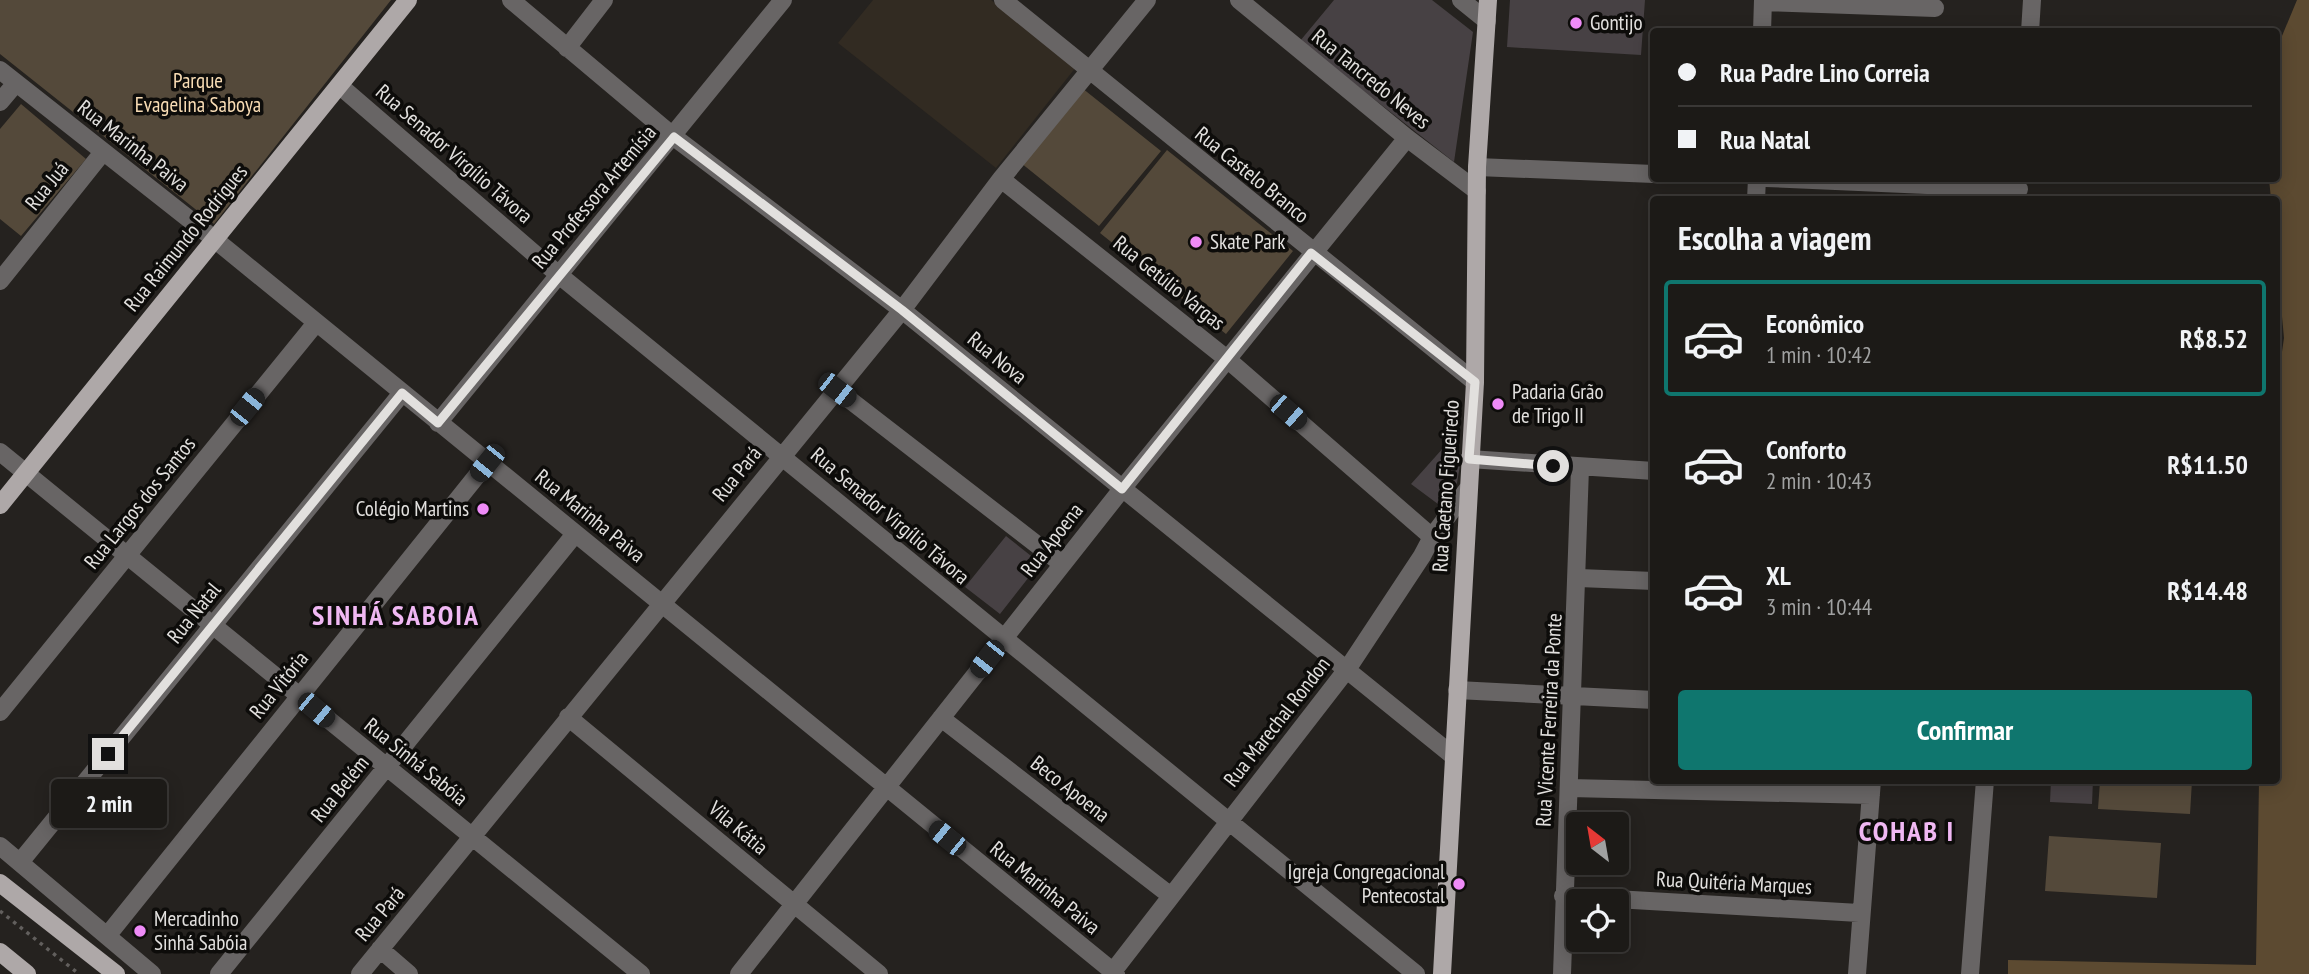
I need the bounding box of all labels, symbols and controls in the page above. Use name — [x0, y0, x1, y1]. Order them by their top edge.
place label: Gontijo — [1590, 9, 1643, 36]
marker: Gontijo — [1568, 15, 1584, 31]
street label: Rua Tancredo Neves — [1307, 23, 1436, 135]
text: Rua Padre Lino Correia — [1720, 56, 1930, 89]
park label: Parque Evagelina Saboya — [135, 67, 261, 118]
street label: Rua Senador Virgílio Távora — [370, 78, 538, 229]
street label: Rua Marinha Paiva — [72, 94, 194, 197]
street label: Rua Professora Artemísia — [526, 119, 662, 274]
street label: Rua Castelo Branco — [1190, 120, 1315, 229]
text: Rua Natal — [1720, 123, 1810, 156]
street label: Rua Juá — [19, 156, 74, 215]
street label: Rua Raimundo Rodrigues — [118, 159, 253, 317]
text: Escolha a viagem — [1678, 217, 1871, 259]
place label: Skate Park — [1210, 228, 1285, 255]
street label: Rua Getúlio Vargas — [1108, 229, 1231, 336]
marker: Skate Park — [1188, 234, 1204, 250]
icon: car — [1682, 307, 1745, 370]
text: Econômico — [1766, 307, 1864, 340]
text: R$8.52 — [2180, 322, 2248, 355]
street label: Rua Nova — [962, 325, 1033, 390]
text: 1 min · 10:42 — [1766, 340, 1872, 369]
car — [814, 369, 861, 411]
place label: Padaria Grão de Trigo II — [1512, 378, 1604, 429]
car — [226, 384, 269, 430]
car — [1266, 390, 1311, 434]
marker: Padaria Grão de Trigo II — [1490, 396, 1506, 412]
street label: Rua Caetano Figueiredo — [1426, 399, 1465, 573]
street label: Rua Largos dos Santos — [78, 431, 201, 574]
icon: car — [1682, 433, 1745, 496]
text: Conforto — [1766, 433, 1846, 466]
car — [466, 440, 509, 486]
street label: Rua Pará — [706, 441, 767, 507]
street label: Rua Senador Virgílio Távora — [805, 441, 975, 590]
text: R$11.50 — [2167, 448, 2248, 481]
route start — [1537, 450, 1569, 482]
street label: Rua Marinha Paiva — [530, 463, 651, 568]
text: 2 min · 10:43 — [1766, 466, 1872, 495]
place label: Colégio Martins — [356, 495, 469, 522]
street label: Rua Apoena — [1015, 498, 1089, 582]
marker: Colégio Martins — [475, 501, 491, 517]
icon: car — [1682, 559, 1745, 622]
text: XL — [1766, 559, 1791, 592]
text: R$14.48 — [2167, 574, 2248, 607]
street label: Rua Natal — [161, 577, 226, 649]
text: 3 min · 10:44 — [1766, 592, 1872, 621]
district label: SINHÁ SABOIA — [312, 596, 480, 633]
street label: Rua Vicente Ferreira da Ponte — [1529, 613, 1568, 827]
car — [966, 636, 1009, 682]
street label: Rua Vitória — [243, 645, 314, 724]
street label: Rua Marechal Rondon — [1217, 651, 1336, 792]
car — [294, 688, 339, 732]
button: Confirmar — [1678, 690, 2252, 770]
street label: Rua Sinhá Sabóia — [359, 712, 474, 812]
route end — [92, 738, 124, 770]
street label: Beco Apoena — [1025, 749, 1115, 828]
street label: Rua Belém — [305, 750, 375, 827]
callout: 2 min — [50, 778, 166, 828]
text: 2 min — [86, 789, 132, 818]
street label: Vila Kátia — [702, 794, 774, 860]
north arrow — [1566, 812, 1629, 875]
map controls — [1566, 812, 1629, 952]
district label: COHAB I — [1859, 812, 1955, 849]
car — [925, 817, 970, 859]
street label: Rua Marinha Paiva — [985, 835, 1106, 940]
place label: Igreja Congregacional Pentecostal — [1288, 858, 1445, 909]
street label: Rua Quitéria Marques — [1655, 865, 1813, 900]
marker: Igreja Congregacional Pentecostal — [1451, 876, 1467, 892]
street label: Rua Pará — [349, 881, 410, 947]
button: locate — [1566, 889, 1629, 952]
place label: Mercadinho Sinhá Sabóia — [154, 905, 247, 956]
marker: Mercadinho Sinhá Sabóia — [132, 923, 148, 939]

